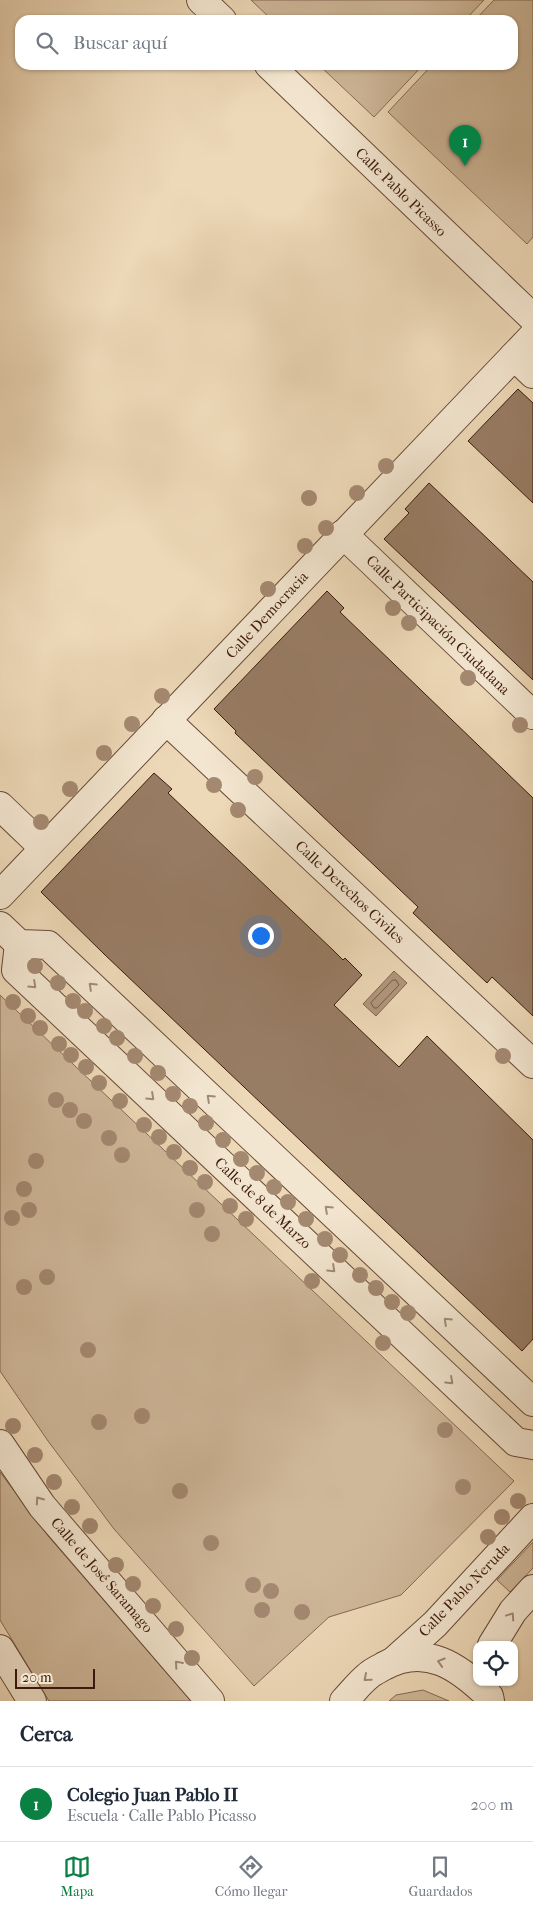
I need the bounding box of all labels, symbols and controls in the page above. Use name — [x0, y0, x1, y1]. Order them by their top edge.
search box — [15, 15, 518, 70]
icon: search — [33, 29, 61, 57]
text: Buscar aquí — [73, 32, 167, 54]
pin: 1 — [449, 125, 481, 166]
street label: Calle Pablo Picasso — [352, 144, 451, 240]
street label: Calle Participación Ciudadana — [362, 552, 514, 699]
street label: Calle Democracia — [222, 567, 313, 662]
street label: Calle Derechos Civiles — [292, 837, 409, 948]
your location — [248, 923, 274, 949]
one-way arrow — [27, 979, 36, 988]
one-way arrow — [89, 983, 98, 992]
one-way arrow — [145, 1091, 154, 1100]
one-way arrow — [207, 1095, 216, 1104]
street label: Calle de 8 de Marzo — [211, 1154, 315, 1253]
one-way arrow — [325, 1206, 334, 1215]
one-way arrow — [327, 1263, 336, 1272]
one-way arrow — [443, 1318, 452, 1327]
one-way arrow — [445, 1375, 454, 1384]
one-way arrow — [36, 1497, 45, 1506]
street label: Calle de José Saramago — [47, 1514, 157, 1637]
street label: Calle Pablo Neruda — [415, 1539, 514, 1640]
one-way arrow — [505, 1612, 514, 1621]
map controls — [473, 1641, 518, 1686]
button: locate — [473, 1641, 518, 1686]
one-way arrow — [438, 1658, 446, 1668]
one-way arrow — [176, 1661, 184, 1670]
scale bar — [15, 1666, 95, 1689]
text: 20 m — [22, 1669, 52, 1686]
one-way arrow — [363, 1673, 372, 1682]
text: Cerca — [20, 1722, 72, 1746]
text: Colegio Juan Pablo II — [67, 1784, 238, 1806]
text: 1 — [33, 1795, 39, 1814]
text: 200 m — [470, 1795, 513, 1814]
text: Escuela · Calle Pablo Picasso — [67, 1806, 256, 1825]
tab: Mapa — [60, 1853, 94, 1900]
tab: Cómo llegar — [215, 1853, 287, 1900]
tab: Guardados — [408, 1853, 473, 1900]

